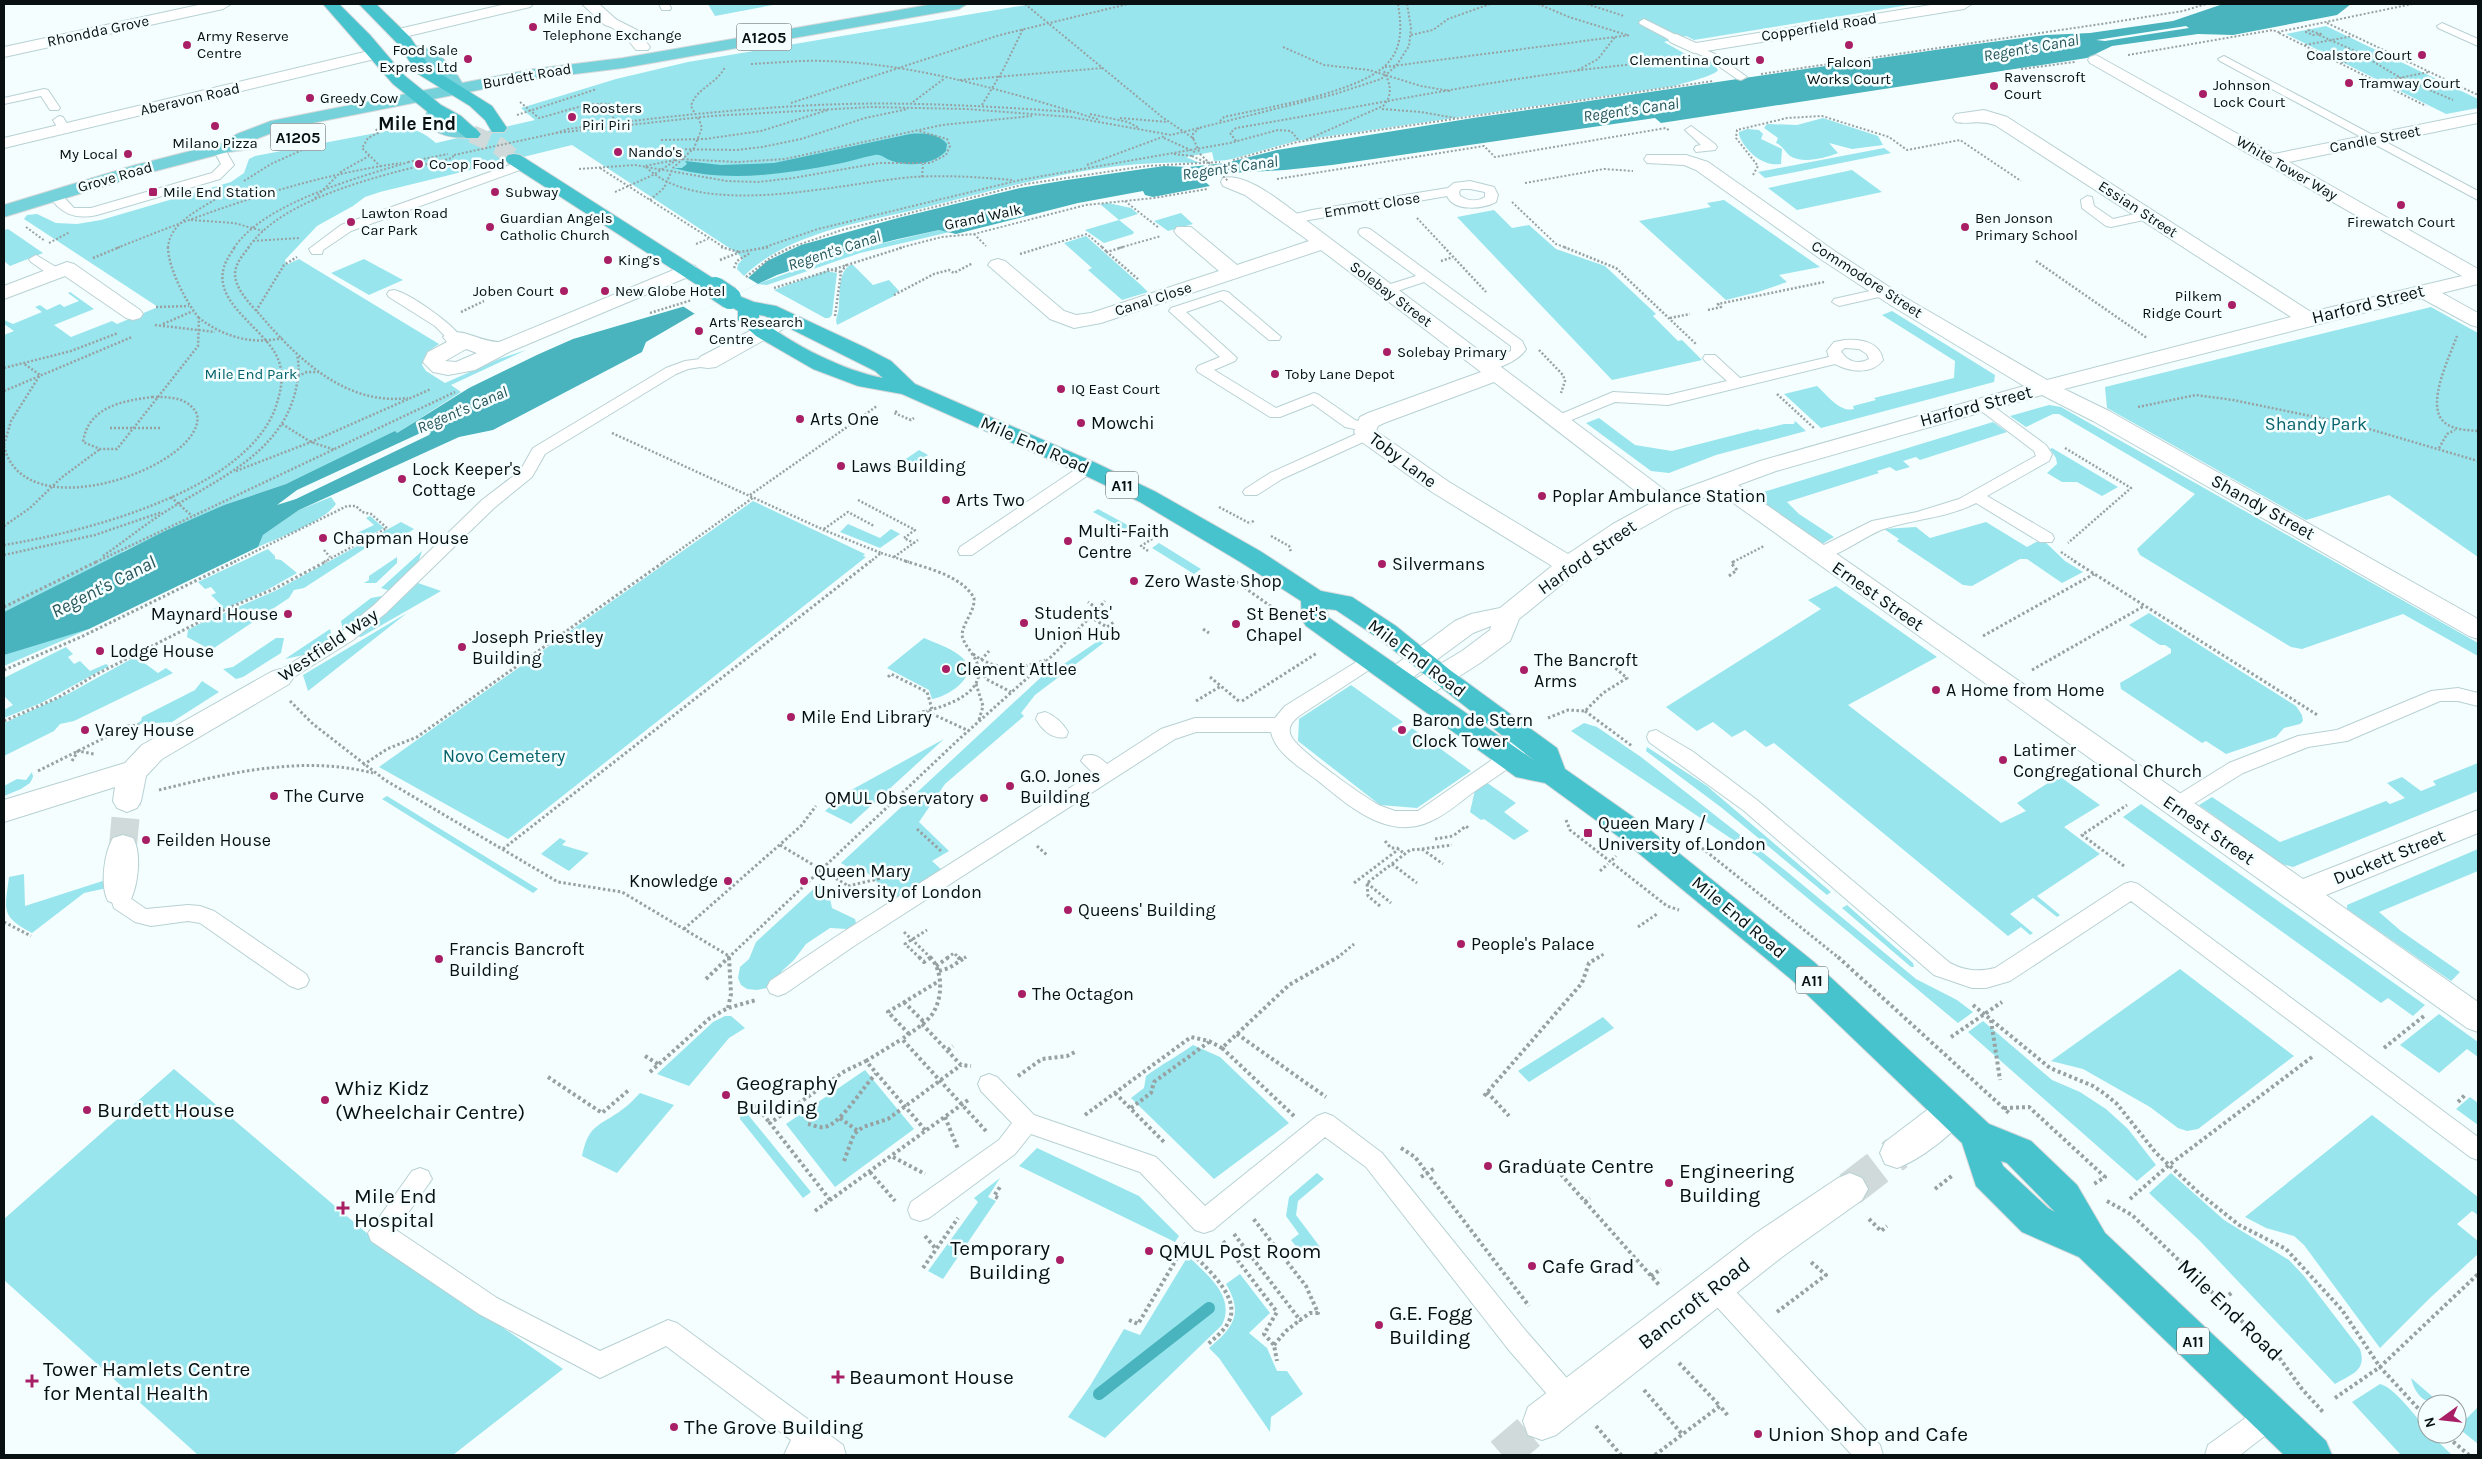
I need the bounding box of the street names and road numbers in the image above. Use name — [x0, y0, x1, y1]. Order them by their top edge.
street label: Copperfield Road — [1760, 9, 1878, 45]
street label: Rhondda Grove — [45, 11, 151, 51]
road number: A1205 — [736, 24, 792, 51]
street label: Burdett Road — [481, 59, 573, 93]
street label: Aberavon Road — [138, 79, 242, 119]
street label: Candle Street — [2328, 121, 2422, 157]
road number: A1205 — [270, 124, 326, 150]
street label: White Tower Way — [2233, 132, 2341, 204]
street label: Grove Road — [76, 158, 154, 196]
street label: Essian Street — [2095, 177, 2181, 241]
street label: Emmott Close — [1323, 189, 1421, 221]
street label: Grand Walk — [943, 200, 1023, 234]
street label: Commodore Street — [1808, 236, 1926, 322]
street label: Solebay Street — [1346, 257, 1436, 331]
street label: Canal Close — [1112, 278, 1194, 320]
street label: Harford Street — [2309, 279, 2427, 329]
street label: Harford Street — [1917, 380, 2035, 432]
street label: Mile End Road — [977, 411, 1093, 479]
street label: Toby Lane — [1365, 427, 1441, 493]
street label: Shandy Street — [2207, 469, 2319, 545]
road number: A11 — [1106, 472, 1138, 498]
street label: Harford Street — [1533, 515, 1641, 599]
street label: Ernest Street — [1828, 556, 1928, 636]
street label: Westfield Way — [274, 603, 383, 686]
street label: Mile End Road — [1364, 614, 1470, 702]
street label: Ernest Street — [2159, 790, 2259, 870]
street label: Duckett Street — [2330, 824, 2448, 889]
street label: Mile End Road — [1687, 871, 1791, 963]
road number: A11 — [1796, 966, 1828, 994]
street label: Bancroft Road — [1633, 1252, 1755, 1354]
street label: Mile End Road — [2173, 1254, 2287, 1366]
road number: A11 — [2177, 1328, 2209, 1354]

